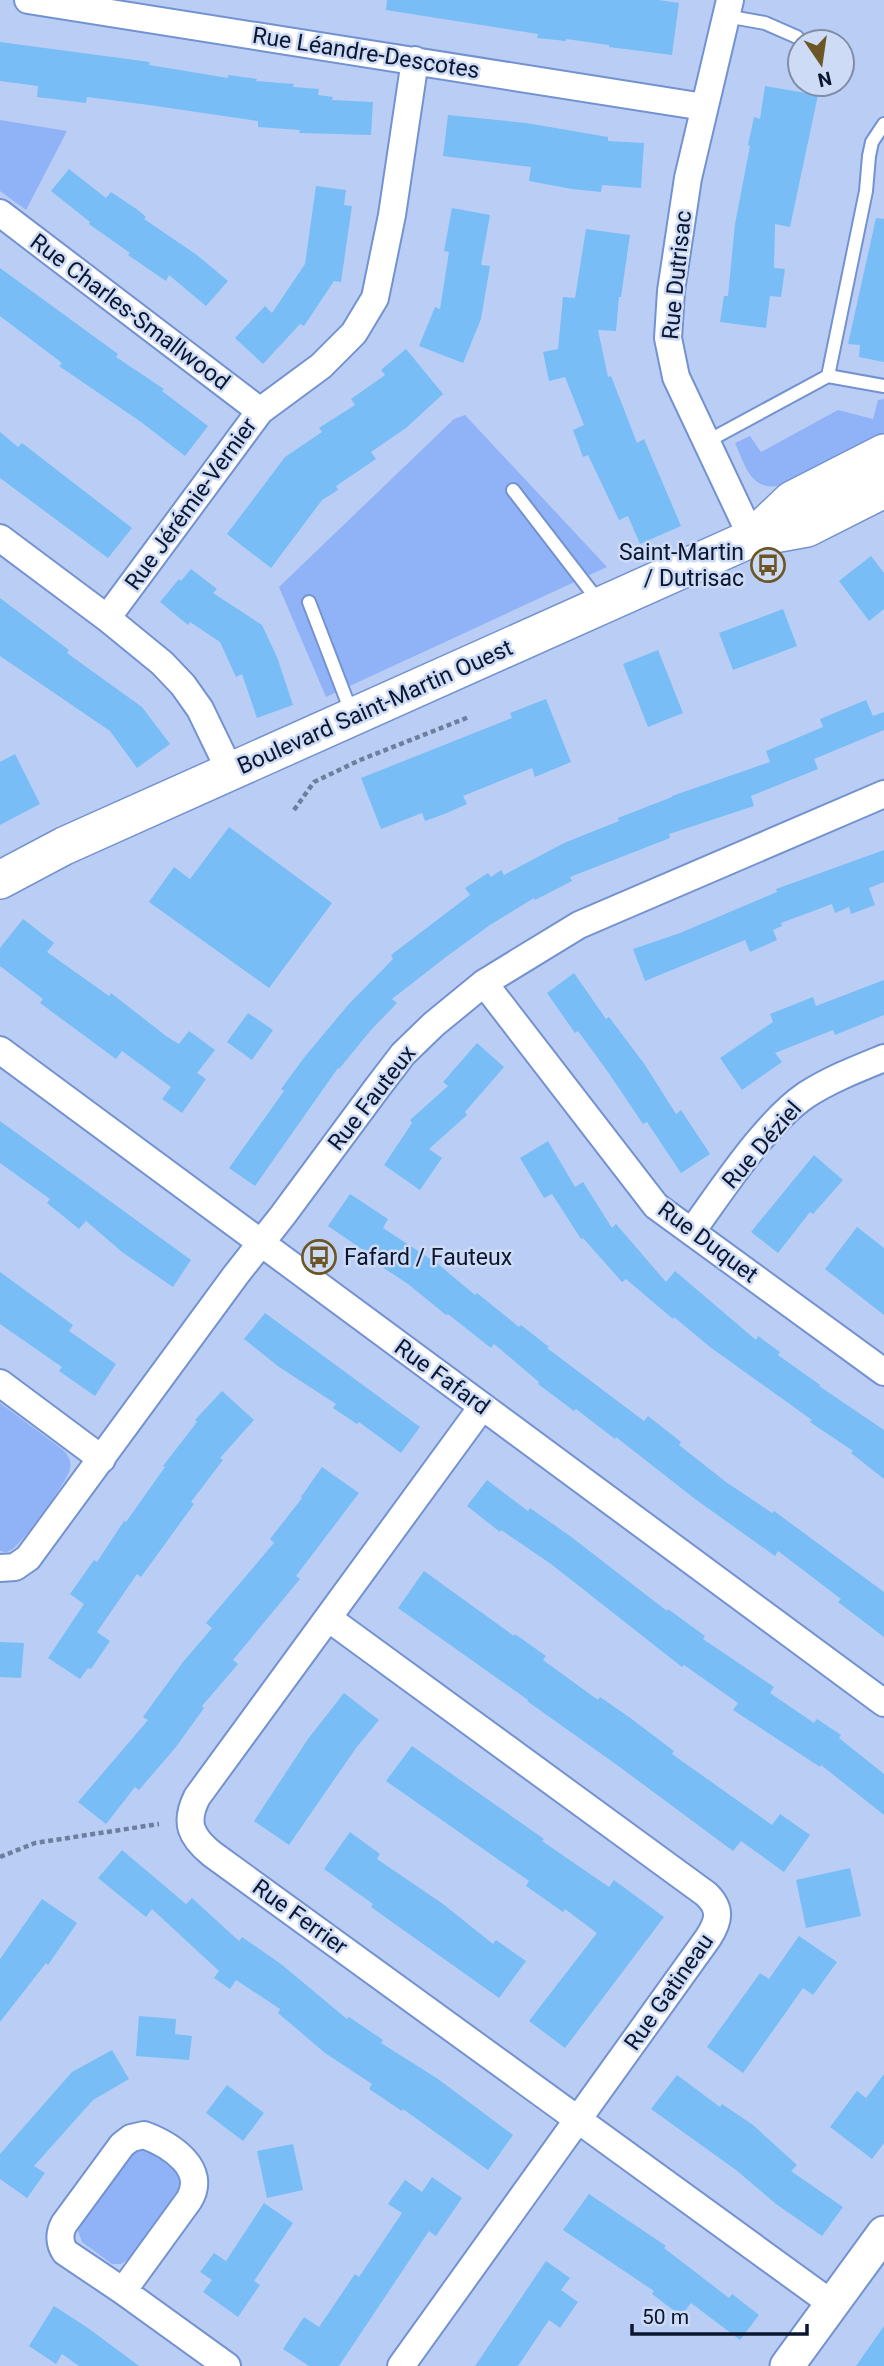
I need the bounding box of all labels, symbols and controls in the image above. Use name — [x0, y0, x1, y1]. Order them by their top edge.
street label: Rue Léandre-Descotes — [251, 22, 481, 84]
north arrow — [786, 28, 856, 98]
text: N — [816, 66, 834, 92]
street label: Rue Dutrisac — [657, 209, 697, 341]
street label: Rue Charles-Smallwood — [25, 228, 235, 396]
street label: Rue Jérémie-Vernier — [119, 413, 263, 595]
place label: Saint-Martin / Dutrisac — [619, 539, 744, 592]
bus stop icon: Saint-Martin / Dutrisac — [749, 546, 787, 584]
street label: Boulevard Saint-Martin Ouest — [233, 634, 517, 780]
street label: Rue Fauteux — [323, 1040, 421, 1156]
street label: Rue Déziel — [717, 1096, 807, 1194]
street label: Rue Duquet — [653, 1196, 763, 1288]
bus stop icon: Fafard / Fauteux — [300, 1238, 338, 1276]
place label: Fafard / Fauteux — [344, 1244, 512, 1271]
street label: Rue Fafard — [389, 1334, 495, 1420]
street label: Rue Ferrier — [247, 1874, 353, 1961]
street label: Rue Gatineau — [619, 1928, 719, 2056]
scale bar — [632, 2292, 807, 2336]
text: 50 m — [642, 2305, 689, 2329]

